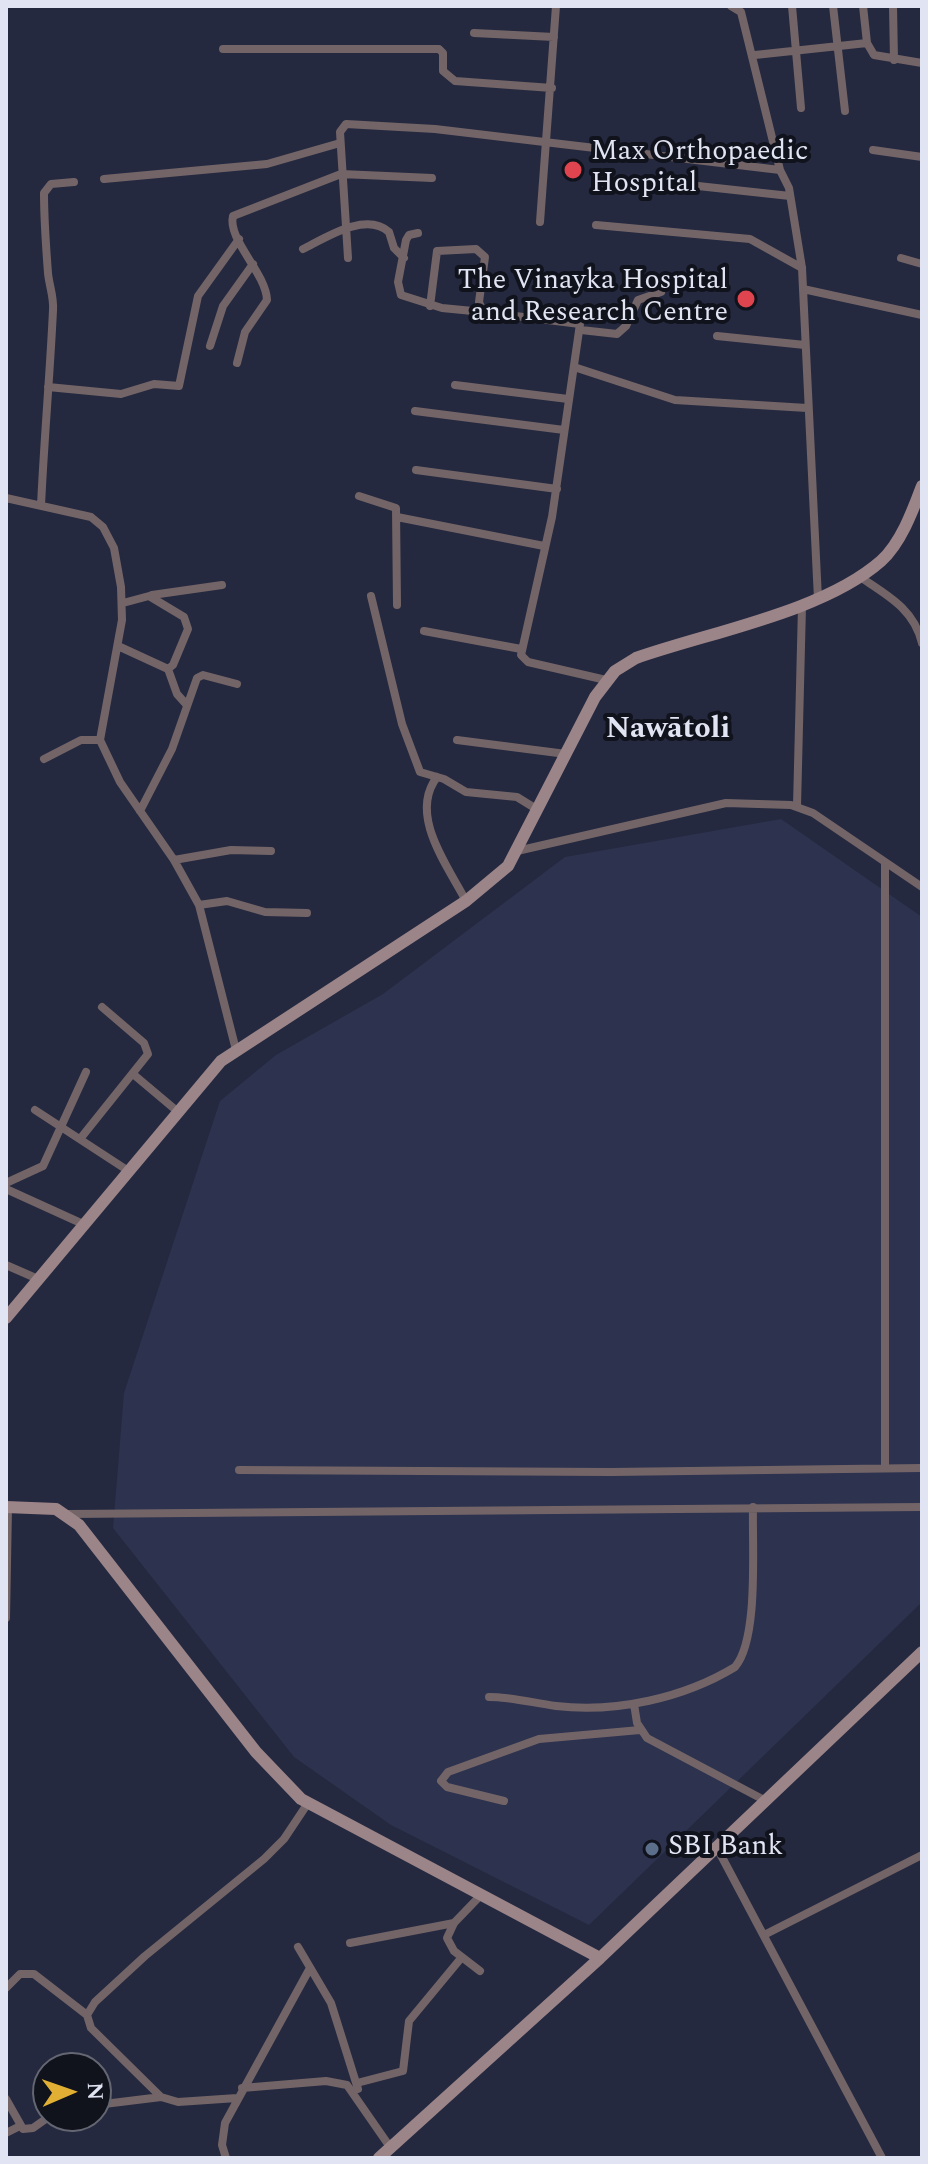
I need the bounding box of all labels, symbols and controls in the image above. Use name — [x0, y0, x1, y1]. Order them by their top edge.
place label: Max Orthopaedic Hospital — [591, 137, 808, 203]
marker: Max Orthopaedic Hospital — [562, 159, 584, 181]
place label: The Vinayka Hospital and Research Centre — [458, 266, 728, 332]
marker: The Vinayka Hospital and Research Centre — [735, 288, 757, 310]
district label: Nawātoli — [606, 713, 730, 749]
place label: SBI Bank — [668, 1832, 783, 1866]
marker: SBI Bank — [643, 1840, 661, 1858]
north arrow — [32, 2052, 112, 2132]
text: N — [78, 2082, 111, 2101]

